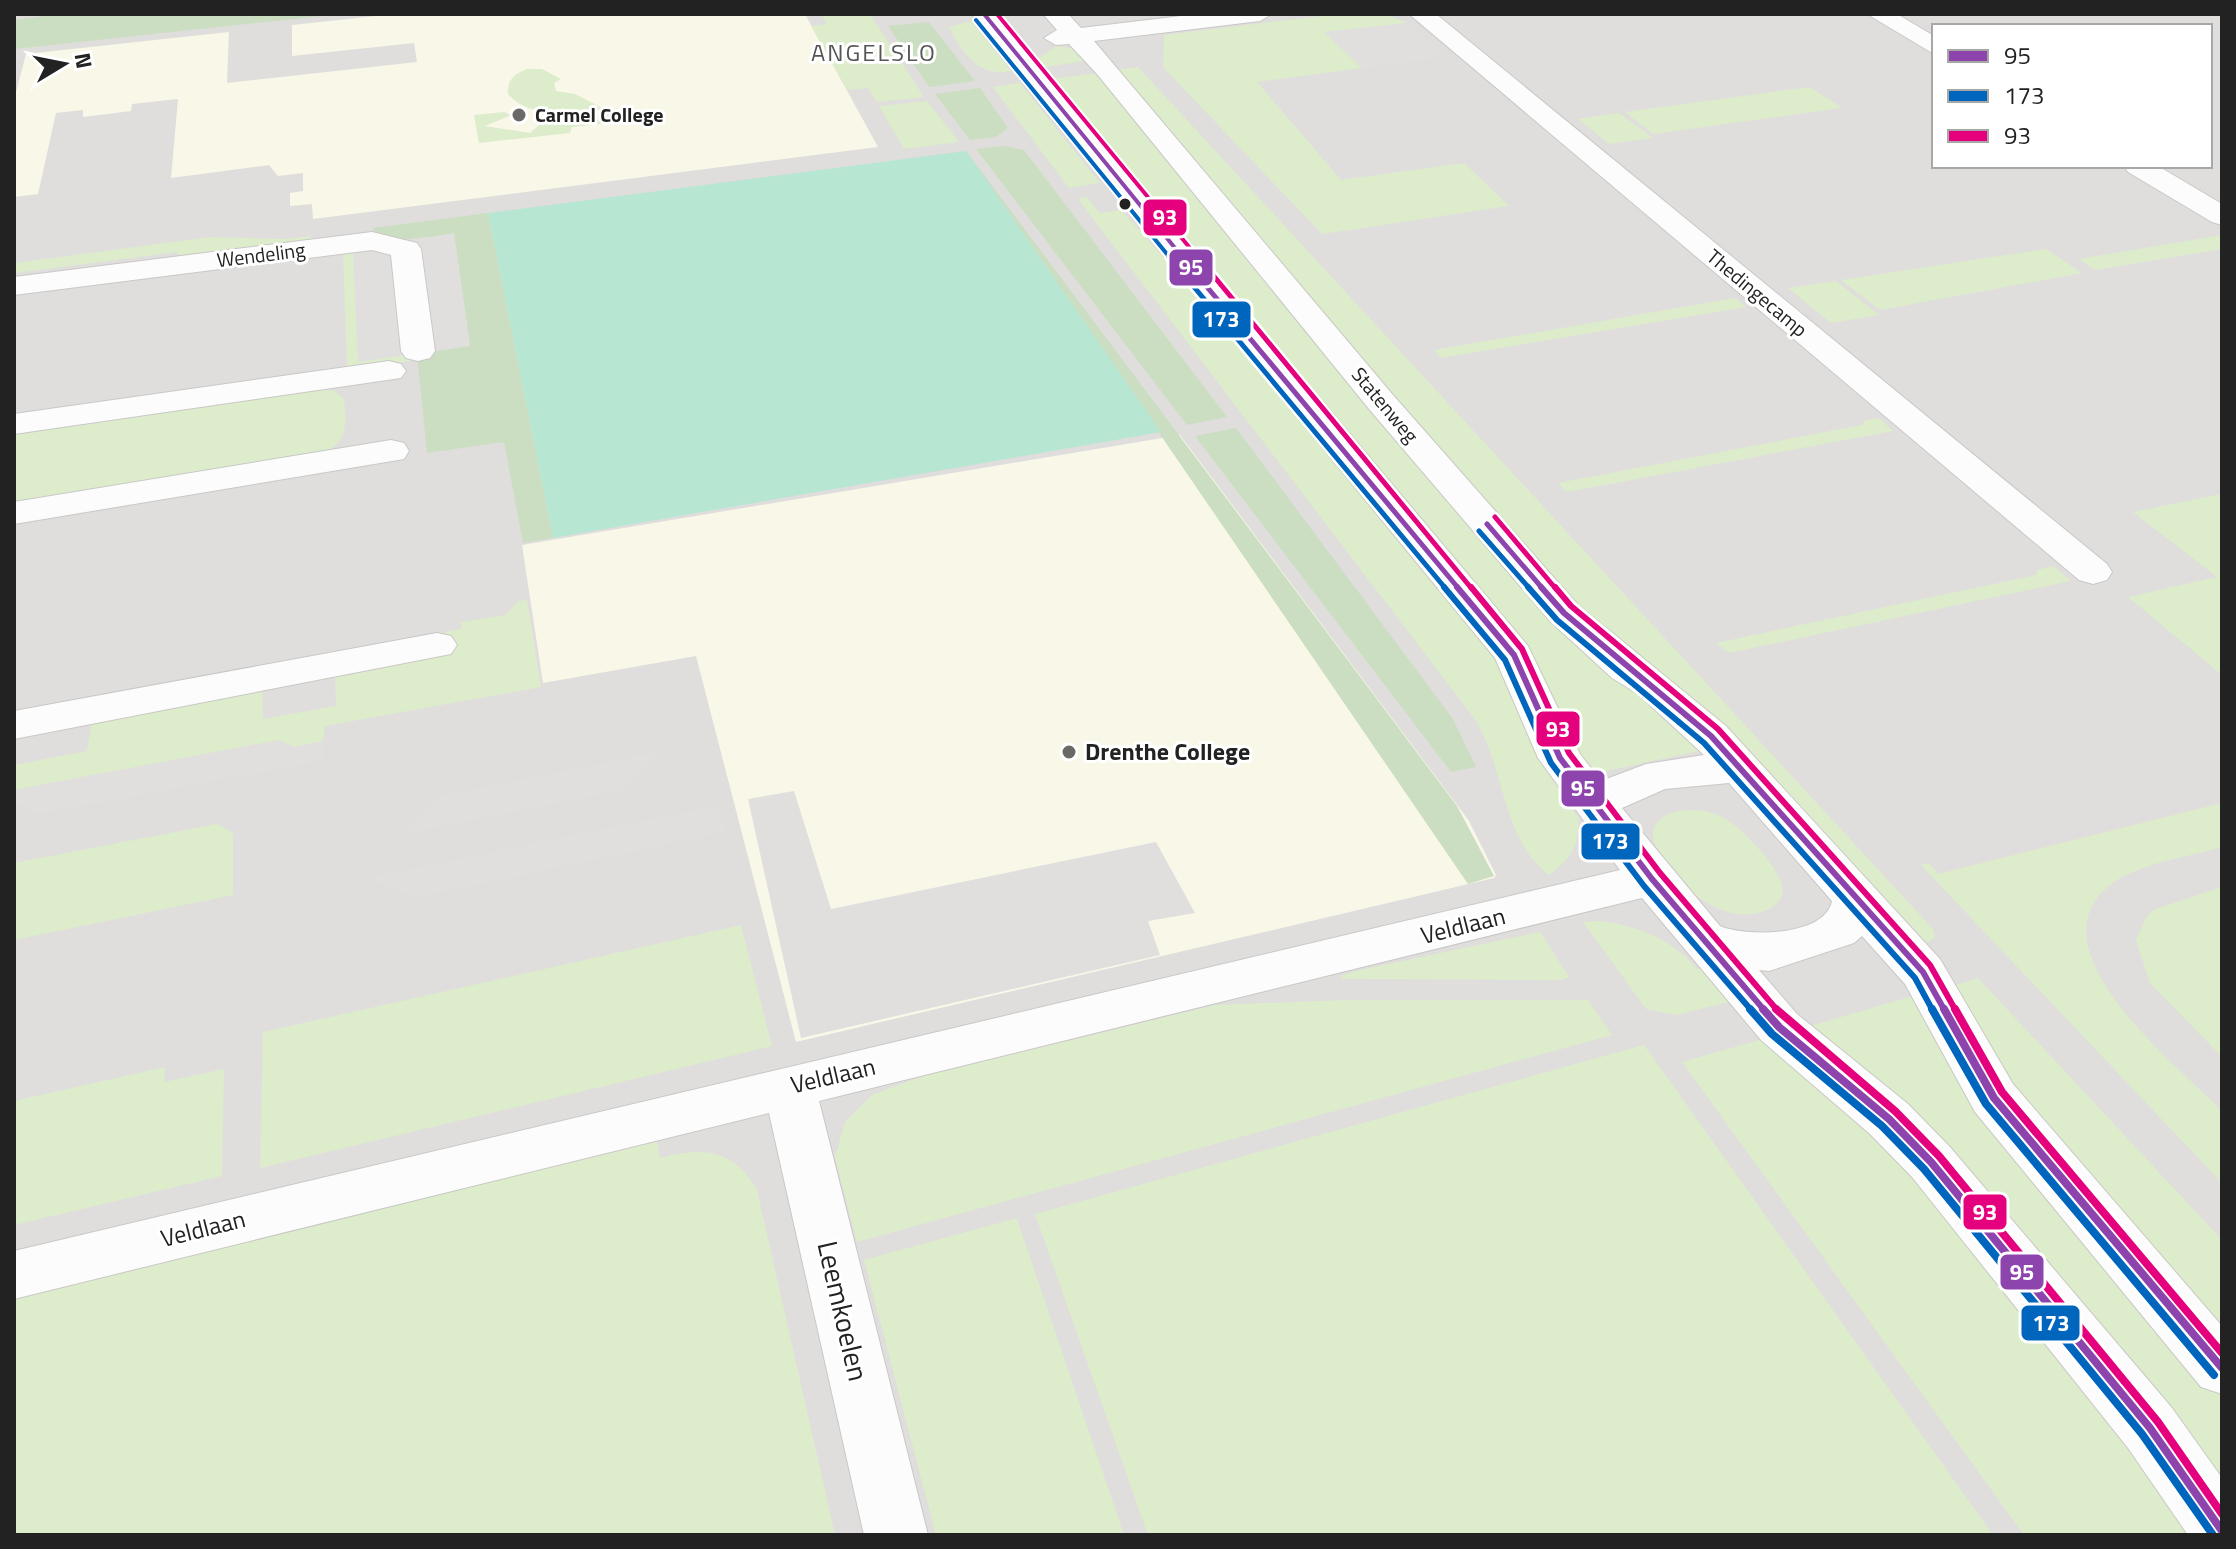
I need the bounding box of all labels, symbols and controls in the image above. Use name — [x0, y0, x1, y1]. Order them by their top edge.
north arrow — [24, 24, 104, 104]
legend — [1932, 24, 2212, 168]
district label: ANGELSLO — [811, 34, 937, 70]
text: 95 — [2004, 37, 2031, 73]
text: N — [66, 50, 102, 71]
text: 173 — [2004, 77, 2044, 113]
place label: Carmel College — [535, 99, 664, 130]
marker: Carmel College — [510, 106, 528, 124]
text: 93 — [2004, 117, 2031, 153]
unlabelled marker — [1117, 196, 1133, 212]
line badge: 93 — [1142, 198, 1188, 237]
text: 93 — [1153, 200, 1177, 234]
street label: Wendeling — [215, 234, 307, 275]
street label: Thedingecamp — [1700, 241, 1815, 344]
line badge: 95 — [1168, 248, 1214, 287]
text: 95 — [1179, 250, 1203, 284]
line badge: 173 — [1191, 300, 1252, 339]
text: 173 — [1203, 302, 1239, 336]
street label: Statenweg — [1344, 360, 1426, 449]
line badge: 93 — [1535, 710, 1581, 748]
text: 93 — [1546, 712, 1570, 746]
place label: Drenthe College — [1085, 733, 1250, 769]
marker: Drenthe College — [1060, 743, 1078, 761]
line badge: 95 — [1560, 769, 1606, 808]
text: 95 — [1571, 771, 1595, 805]
line badge: 173 — [1580, 822, 1641, 861]
text: 173 — [1592, 824, 1628, 858]
street label: Veldlaan — [1417, 897, 1509, 953]
street label: Veldlaan — [787, 1048, 879, 1102]
line badge: 93 — [1962, 1193, 2008, 1231]
text: 93 — [1973, 1195, 1997, 1229]
street label: Veldlaan — [157, 1200, 249, 1256]
street label: Leemkoelen — [807, 1237, 880, 1385]
line badge: 95 — [1999, 1253, 2045, 1291]
text: 95 — [2010, 1255, 2034, 1289]
line badge: 173 — [2020, 1304, 2081, 1342]
text: 173 — [2033, 1306, 2069, 1340]

